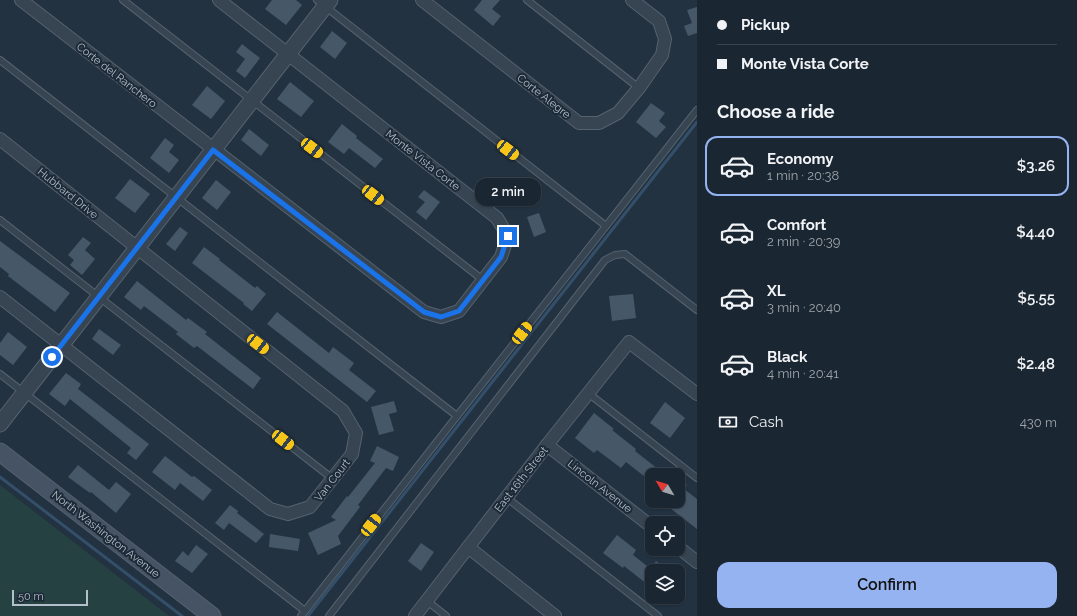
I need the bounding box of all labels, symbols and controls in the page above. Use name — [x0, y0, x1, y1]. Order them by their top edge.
text: Pickup — [741, 16, 790, 34]
street label: Corte del Ranchero — [74, 40, 160, 111]
text: Monte Vista Corte — [741, 55, 869, 73]
street label: Corte Alegre — [514, 71, 573, 122]
text: Choose a ride — [717, 101, 835, 122]
street label: Monte Vista Corte — [383, 127, 463, 194]
car — [299, 136, 325, 160]
car — [495, 138, 521, 162]
icon: car — [719, 148, 755, 184]
text: Economy — [767, 150, 834, 168]
text: $3.26 — [1017, 157, 1055, 175]
street label: Hubbard Drive — [35, 165, 101, 222]
text: 1 min · 20:38 — [767, 168, 839, 183]
callout: 2 min — [475, 178, 541, 206]
car — [360, 183, 386, 207]
text: 2 min — [491, 184, 525, 199]
icon: car — [719, 214, 755, 250]
text: Comfort — [767, 216, 826, 234]
text: $4.40 — [1016, 223, 1055, 241]
route end — [499, 227, 517, 245]
text: 2 min · 20:39 — [767, 234, 840, 249]
icon: car — [719, 280, 755, 316]
text: XL — [767, 282, 785, 300]
text: $5.55 — [1018, 289, 1055, 307]
text: 3 min · 20:40 — [767, 300, 841, 315]
car — [510, 320, 534, 346]
car — [245, 332, 271, 356]
icon: car — [719, 346, 755, 382]
route start — [43, 348, 61, 366]
text: Black — [767, 348, 807, 366]
text: $2.48 — [1017, 355, 1055, 373]
text: 4 min · 20:41 — [767, 366, 839, 381]
icon: cash — [717, 411, 739, 433]
text: Cash — [749, 413, 783, 431]
text: 430 m — [1020, 415, 1057, 430]
car — [270, 428, 296, 452]
street label: East 16th Street — [492, 444, 551, 515]
street label: Van Court — [312, 456, 353, 504]
street label: Lincoln Avenue — [565, 457, 635, 516]
north arrow — [645, 468, 685, 508]
map controls — [645, 468, 685, 604]
street label: North Washington Avenue — [49, 488, 163, 581]
car — [359, 512, 383, 538]
button: locate — [645, 516, 685, 556]
button: Confirm — [717, 562, 1057, 608]
button: layers — [645, 564, 685, 604]
scale bar — [12, 588, 88, 607]
text: 50 m — [18, 590, 44, 603]

